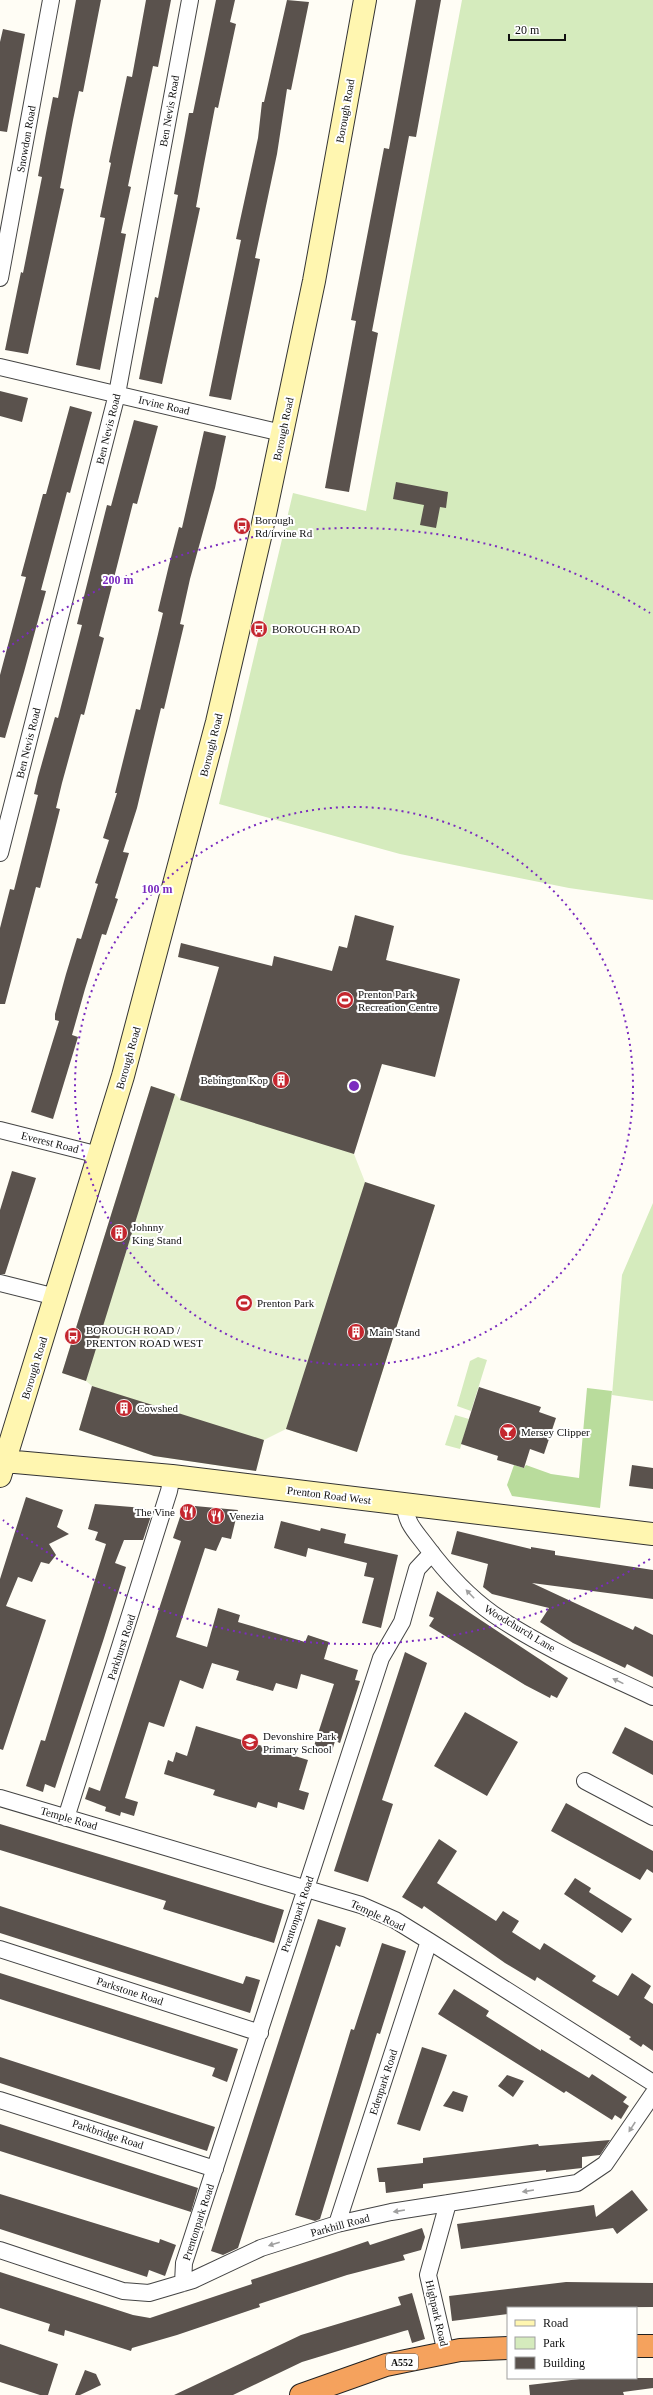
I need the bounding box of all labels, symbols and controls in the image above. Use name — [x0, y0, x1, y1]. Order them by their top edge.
scale bar — [509, 16, 565, 42]
text: 20 m — [515, 23, 540, 37]
street label: Ben Nevis Road — [157, 74, 181, 148]
street label: Borough Road — [333, 78, 357, 144]
street label: Snowdon Road — [14, 104, 38, 173]
street label: Ben Nevis Road — [93, 392, 123, 465]
street label: Irvine Road — [137, 393, 191, 417]
street label: Borough Road — [270, 396, 296, 462]
place label: Borough Rd/irvine Rd — [255, 514, 313, 539]
bus stop icon: Borough Rd/irvine Rd — [232, 516, 252, 536]
text: 200 m — [103, 573, 134, 587]
bus stop icon: BOROUGH ROAD — [249, 619, 269, 639]
place label: BOROUGH ROAD — [272, 623, 360, 635]
street label: Ben Nevis Road — [13, 706, 43, 779]
street label: Borough Road — [197, 712, 225, 778]
text: 100 m — [142, 882, 173, 896]
place label: Prenton Park Recreation Centre — [358, 988, 438, 1013]
sports icon: Prenton Park Recreation Centre — [335, 990, 355, 1010]
street label: Borough Road — [113, 1025, 143, 1091]
building icon: Bebington Kop — [271, 1070, 291, 1090]
place label: Bebington Kop — [200, 1074, 268, 1086]
centre of rings — [347, 1079, 361, 1093]
street label: Everest Road — [20, 1129, 81, 1155]
place label: Johnny King Stand — [132, 1221, 182, 1246]
building icon: Johnny King Stand — [109, 1223, 129, 1243]
sports icon: Prenton Park — [234, 1293, 254, 1313]
place label: Prenton Park — [257, 1297, 315, 1309]
building icon: Main Stand — [346, 1322, 366, 1342]
place label: BOROUGH ROAD / PRENTON ROAD WEST — [86, 1324, 203, 1349]
bus stop icon: BOROUGH ROAD / PRENTON ROAD WEST — [63, 1326, 83, 1346]
place label: Main Stand — [369, 1326, 421, 1338]
street label: Borough Road — [19, 1335, 49, 1401]
building icon: Cowshed — [114, 1398, 134, 1418]
place label: Cowshed — [137, 1402, 178, 1414]
bar icon: Mersey Clipper — [498, 1422, 518, 1442]
place label: Mersey Clipper — [521, 1426, 590, 1438]
street label: Prenton Road West — [286, 1484, 372, 1506]
restaurant icon: The Vine — [178, 1502, 198, 1522]
place label: The Vine — [135, 1506, 175, 1518]
restaurant icon: Venezia — [206, 1506, 226, 1526]
place label: Venezia — [229, 1510, 264, 1522]
one-way arrow — [465, 1589, 475, 1599]
street label: Woodchurch Lane — [482, 1602, 558, 1654]
street label: Parkhurst Road — [105, 1612, 137, 1681]
one-way arrow — [612, 1678, 623, 1684]
place label: Devonshire Park Primary School — [263, 1730, 337, 1755]
school or university icon: Devonshire Park Primary School — [240, 1732, 260, 1752]
street label: Temple Road — [39, 1804, 99, 1832]
street label: Prentonpark Road — [278, 1874, 316, 1954]
street label: Temple Road — [349, 1897, 408, 1933]
street label: Parkstone Road — [95, 1975, 165, 2008]
street label: Edenpark Road — [367, 2047, 399, 2116]
street label: Parkbridge Road — [71, 2117, 146, 2151]
one-way arrow — [628, 2121, 636, 2132]
street label: Prentonpark Road — [180, 2182, 216, 2262]
one-way arrow — [522, 2188, 534, 2194]
one-way arrow — [393, 2208, 405, 2214]
street label: Parkhill Road — [309, 2211, 371, 2239]
one-way arrow — [267, 2241, 279, 2247]
street label: Highpark Road — [424, 2279, 451, 2348]
legend — [507, 2307, 637, 2379]
text: Road — [543, 2316, 568, 2330]
text: Park — [543, 2336, 565, 2350]
road number: A552 — [386, 2354, 418, 2370]
text: Building — [543, 2356, 585, 2370]

